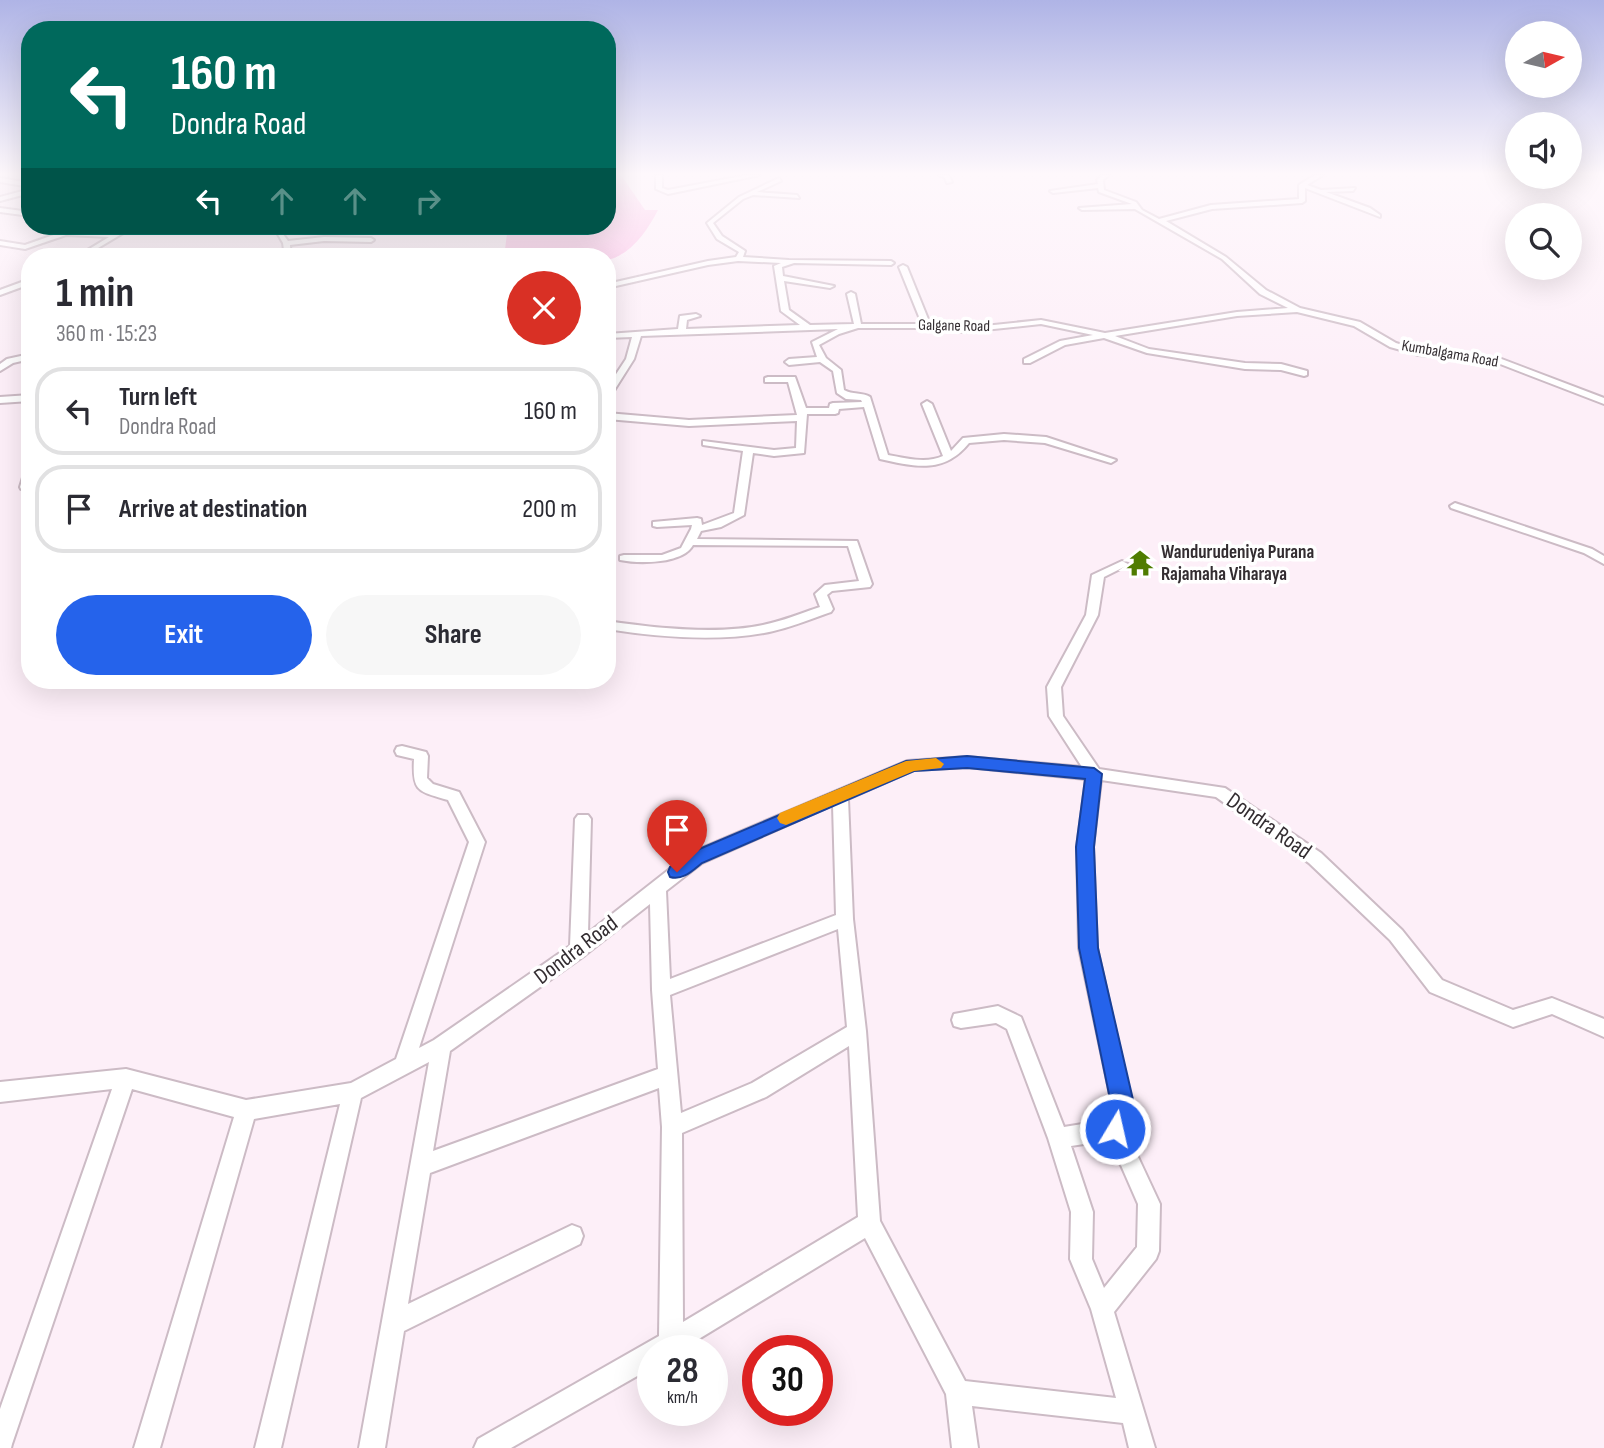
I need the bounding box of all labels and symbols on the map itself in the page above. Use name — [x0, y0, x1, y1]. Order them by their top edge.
north arrow — [1505, 21, 1582, 98]
street label: Galgane Road — [918, 316, 990, 336]
street label: Kumbalgama Road — [1400, 336, 1500, 372]
place label: Wandurudeniya Purana Rajamaha Viharaya — [1161, 541, 1314, 586]
temple icon: Wandurudeniya Purana Rajamaha Viharaya — [1125, 548, 1155, 578]
street label: Dondra Road — [1221, 787, 1317, 865]
pin — [647, 800, 707, 872]
street label: Dondra Road — [529, 910, 623, 990]
position arrow — [1078, 1092, 1152, 1166]
speed limit sign: 30 — [742, 1335, 833, 1426]

